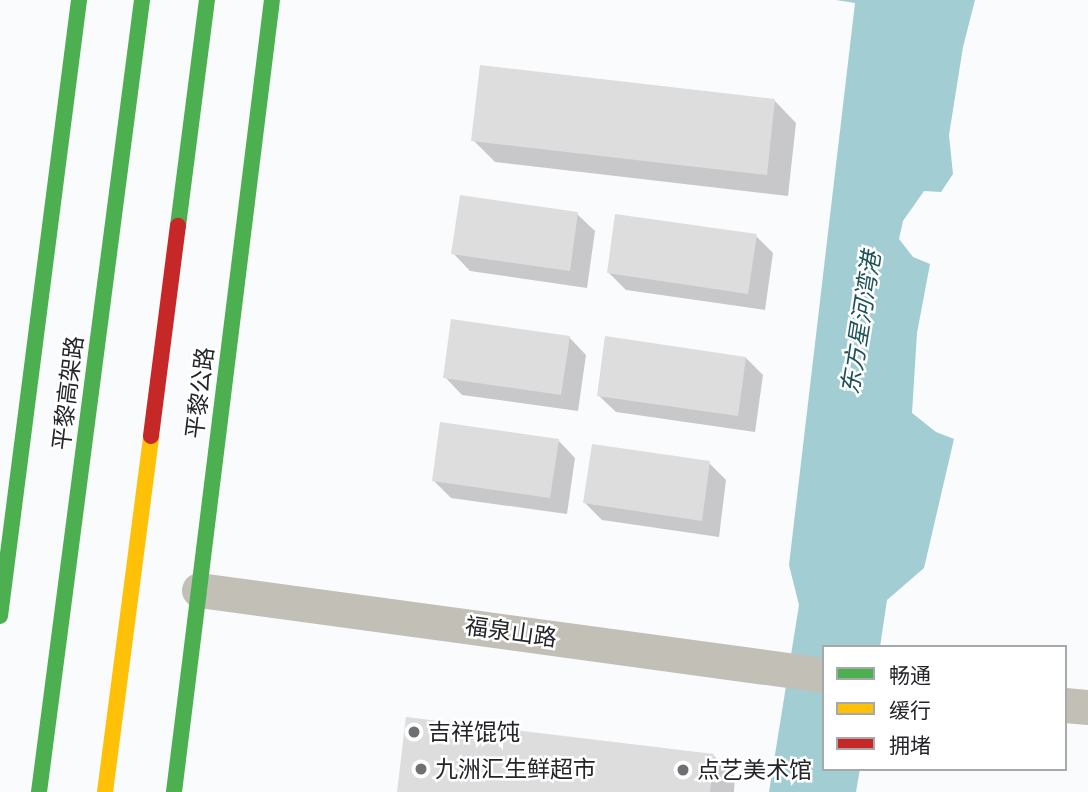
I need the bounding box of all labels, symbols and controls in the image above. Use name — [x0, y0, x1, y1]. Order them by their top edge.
water label: 东方星河湾港 — [836, 250, 886, 396]
street label: 平黎高架路 — [47, 334, 89, 452]
street label: 平黎公路 — [181, 346, 219, 440]
street label: 福泉山路 — [464, 612, 558, 652]
legend — [822, 645, 1067, 771]
text: 畅通 — [889, 663, 931, 688]
text: 缓行 — [889, 698, 931, 723]
place label: 吉祥馄饨 — [428, 718, 520, 746]
marker: 吉祥馄饨 — [406, 724, 422, 740]
text: 拥堵 — [889, 733, 931, 758]
place label: 九洲汇生鲜超市 — [435, 755, 596, 783]
place label: 点艺美术馆 — [697, 756, 812, 784]
marker: 九洲汇生鲜超市 — [413, 761, 429, 777]
marker: 点艺美术馆 — [675, 762, 691, 778]

